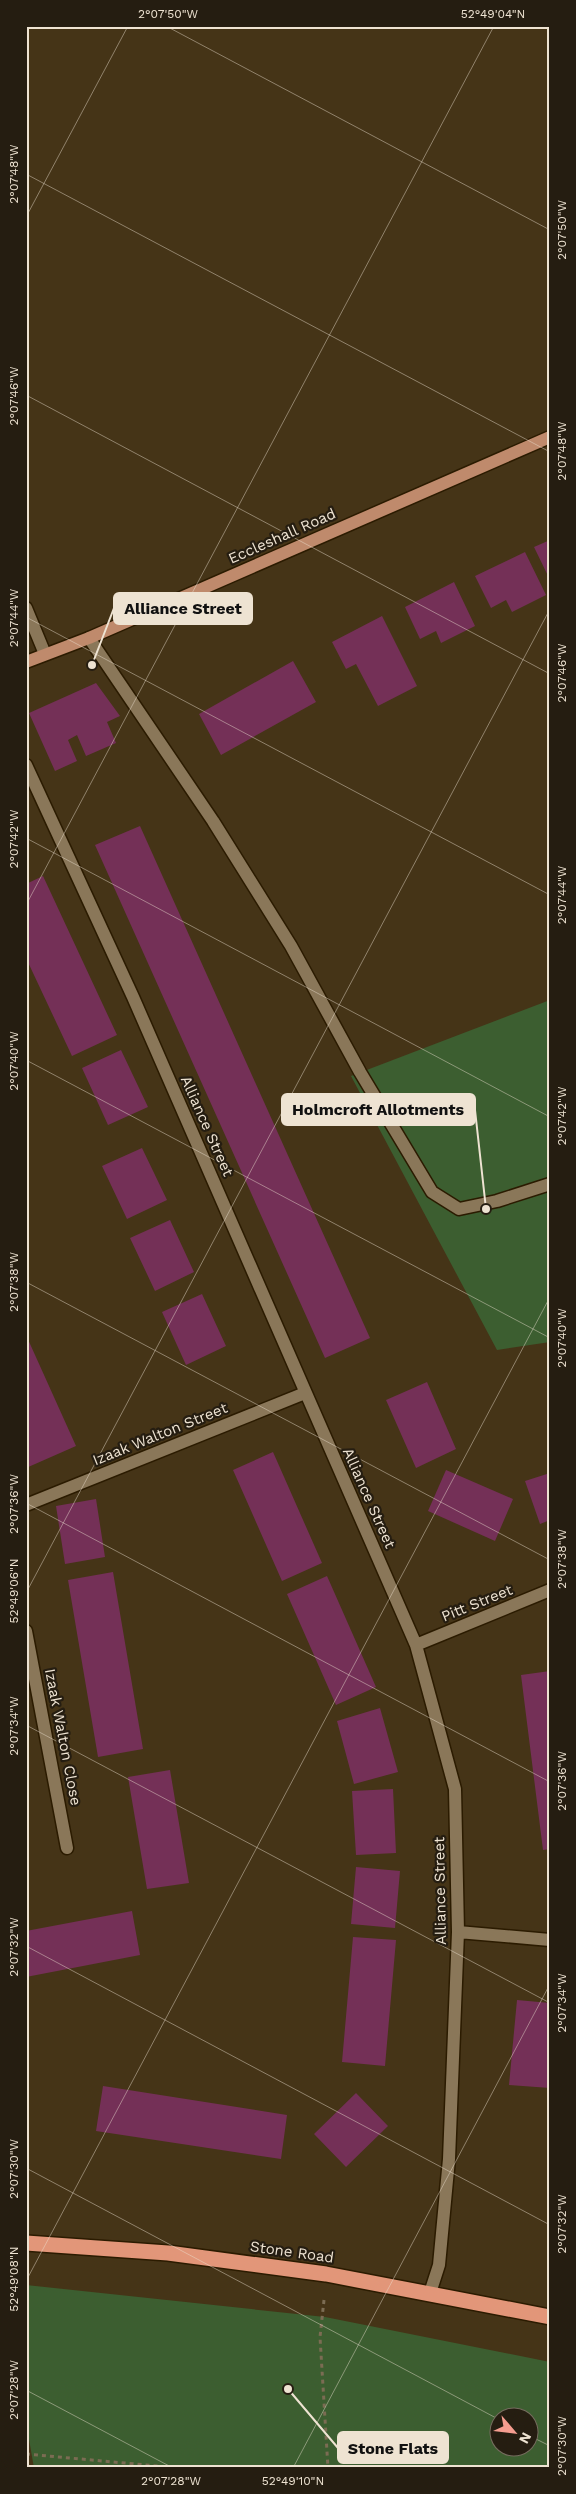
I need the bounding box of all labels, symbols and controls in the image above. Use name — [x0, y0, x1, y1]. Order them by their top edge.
text: 2°07'50"W — [138, 7, 199, 21]
text: 52°49'04"N — [461, 7, 525, 21]
text: 2°07'48"W — [7, 144, 21, 204]
text: 2°07'50"W — [555, 199, 569, 260]
text: 2°07'46"W — [7, 366, 21, 426]
text: 2°07'48"W — [555, 421, 569, 481]
street label: Eccleshall Road — [226, 504, 338, 568]
text: 2°07'44"W — [7, 588, 21, 647]
callout: Alliance Street — [114, 593, 252, 624]
text: Alliance Street — [124, 599, 242, 618]
text: 2°07'46"W — [555, 643, 569, 703]
text: 2°07'42"W — [7, 809, 21, 868]
text: 2°07'44"W — [555, 865, 569, 924]
text: 2°07'40"W — [7, 1031, 21, 1091]
street label: Alliance Street — [177, 1073, 238, 1180]
text: 2°07'42"W — [555, 1086, 569, 1145]
callout: Holmcroft Allotments — [282, 1094, 475, 1125]
text: Holmcroft Allotments — [292, 1100, 464, 1119]
text: 2°07'38"W — [7, 1252, 21, 1312]
text: 2°07'40"W — [555, 1308, 569, 1368]
street label: Izaak Walton Street — [90, 1398, 231, 1469]
street label: Alliance Street — [339, 1445, 400, 1552]
text: 2°07'36"W — [7, 1474, 21, 1534]
text: 2°07'38"W — [555, 1529, 569, 1589]
text: 52°49'06"N — [7, 1558, 21, 1624]
street label: Pitt Street — [439, 1580, 516, 1625]
street label: Izaak Walton Close — [41, 1667, 85, 1807]
text: 2°07'34"W — [7, 1696, 21, 1756]
text: 2°07'36"W — [555, 1751, 569, 1811]
street label: Alliance Street — [430, 1836, 450, 1945]
text: 2°07'32"W — [7, 1917, 21, 1977]
text: 2°07'34"W — [555, 1973, 569, 2033]
text: 2°07'30"W — [7, 2138, 21, 2199]
text: 2°07'32"W — [555, 2194, 569, 2254]
street label: Stone Road — [249, 2237, 335, 2267]
text: 52°49'08"N — [7, 2246, 21, 2312]
text: 2°07'28"W — [7, 2360, 21, 2420]
north arrow — [488, 2406, 538, 2456]
text: 2°07'30"W — [555, 2415, 569, 2476]
text: N — [516, 2430, 535, 2446]
callout: Stone Flats — [338, 2432, 448, 2463]
text: Stone Flats — [348, 2439, 439, 2458]
text: 2°07'28"W — [141, 2474, 201, 2488]
text: 52°49'10"N — [262, 2474, 324, 2488]

